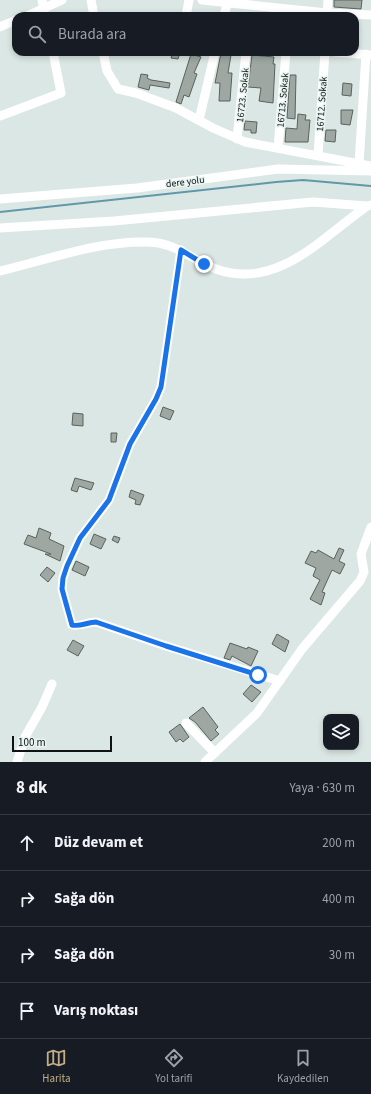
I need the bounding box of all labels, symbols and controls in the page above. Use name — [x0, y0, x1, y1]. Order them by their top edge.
search box — [12, 12, 359, 56]
icon: search — [26, 23, 48, 45]
text: Burada ara — [58, 24, 126, 45]
street label: 16723. Sokak — [233, 67, 253, 123]
street label: 16713. Sokak — [274, 72, 292, 128]
street label: 16712. Sokak — [313, 76, 331, 132]
street label: dere yolu — [165, 173, 205, 191]
route end — [195, 255, 213, 273]
route start — [249, 666, 267, 684]
map controls — [323, 714, 359, 750]
button: layers — [323, 714, 359, 750]
scale bar — [12, 734, 112, 753]
text: 100 m — [18, 735, 46, 750]
text: 8 dk — [16, 776, 47, 800]
text: Yaya · 630 m — [290, 779, 355, 797]
icon: ahead — [16, 832, 38, 854]
text: Düz devam et — [54, 832, 143, 853]
text: 200 m — [322, 834, 355, 852]
icon: right — [16, 888, 38, 910]
text: Sağa dön — [54, 888, 114, 909]
text: 400 m — [322, 890, 355, 908]
icon: right — [16, 944, 38, 966]
text: Sağa dön — [54, 944, 114, 965]
text: 30 m — [329, 946, 355, 964]
icon: arrive — [16, 1000, 38, 1022]
text: Varış noktası — [54, 1000, 138, 1021]
tab: Harita — [42, 1047, 71, 1086]
tab: Yol tarifi — [155, 1047, 192, 1086]
tab: Kaydedilen — [277, 1047, 329, 1086]

